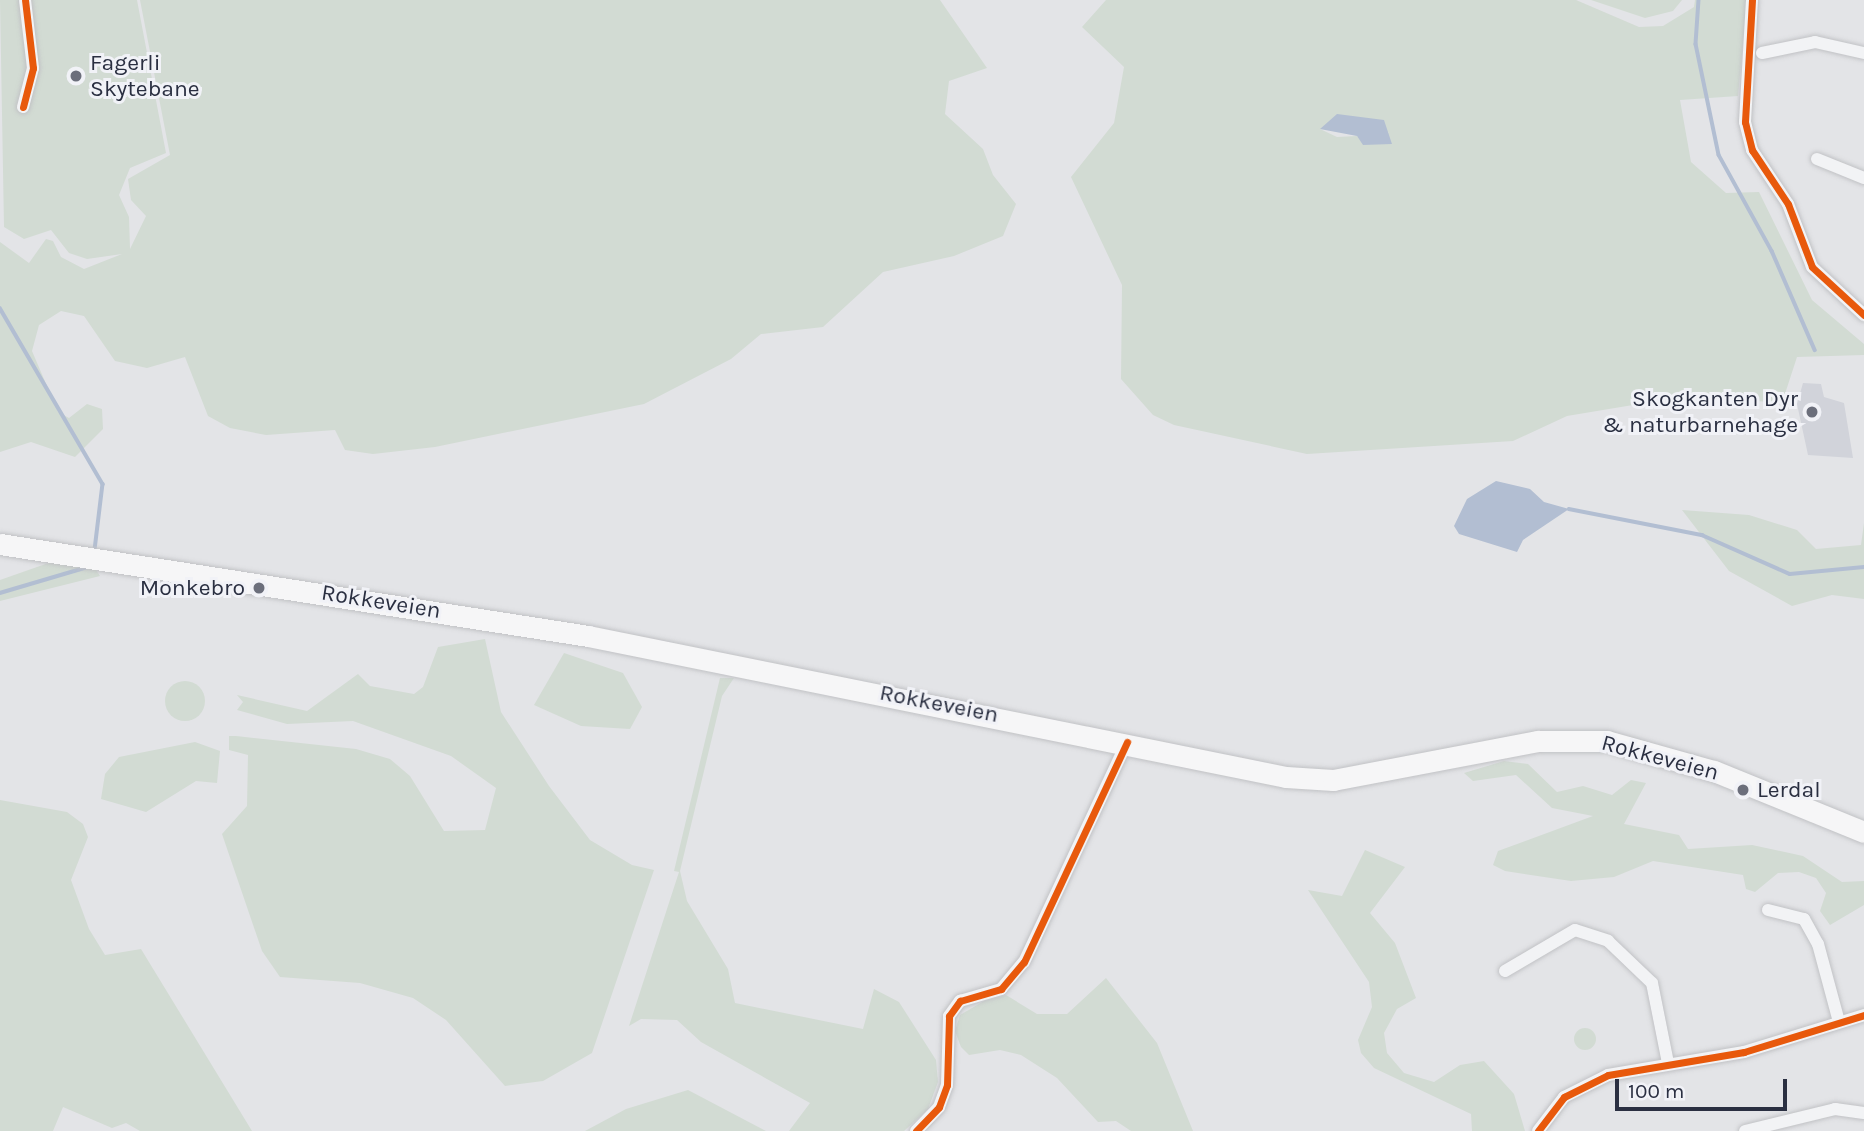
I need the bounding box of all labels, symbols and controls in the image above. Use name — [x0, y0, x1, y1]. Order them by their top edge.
place label: Fagerli Skytebane — [90, 49, 200, 103]
marker: Fagerli Skytebane — [68, 68, 84, 84]
place label: Skogkanten Dyr & naturbarnehage — [1602, 385, 1798, 439]
marker: Skogkanten Dyr & naturbarnehage — [1804, 404, 1820, 420]
place label: Monkebro — [140, 574, 245, 602]
street label: Rokkeveien — [319, 579, 443, 625]
marker: Monkebro — [251, 580, 267, 596]
street label: Rokkeveien — [877, 679, 1001, 729]
street label: Rokkeveien — [1598, 729, 1722, 787]
place label: Lerdal — [1757, 776, 1821, 804]
marker: Lerdal — [1735, 782, 1751, 798]
scale bar — [1619, 1064, 1790, 1108]
text: 100 m — [1628, 1079, 1685, 1103]

